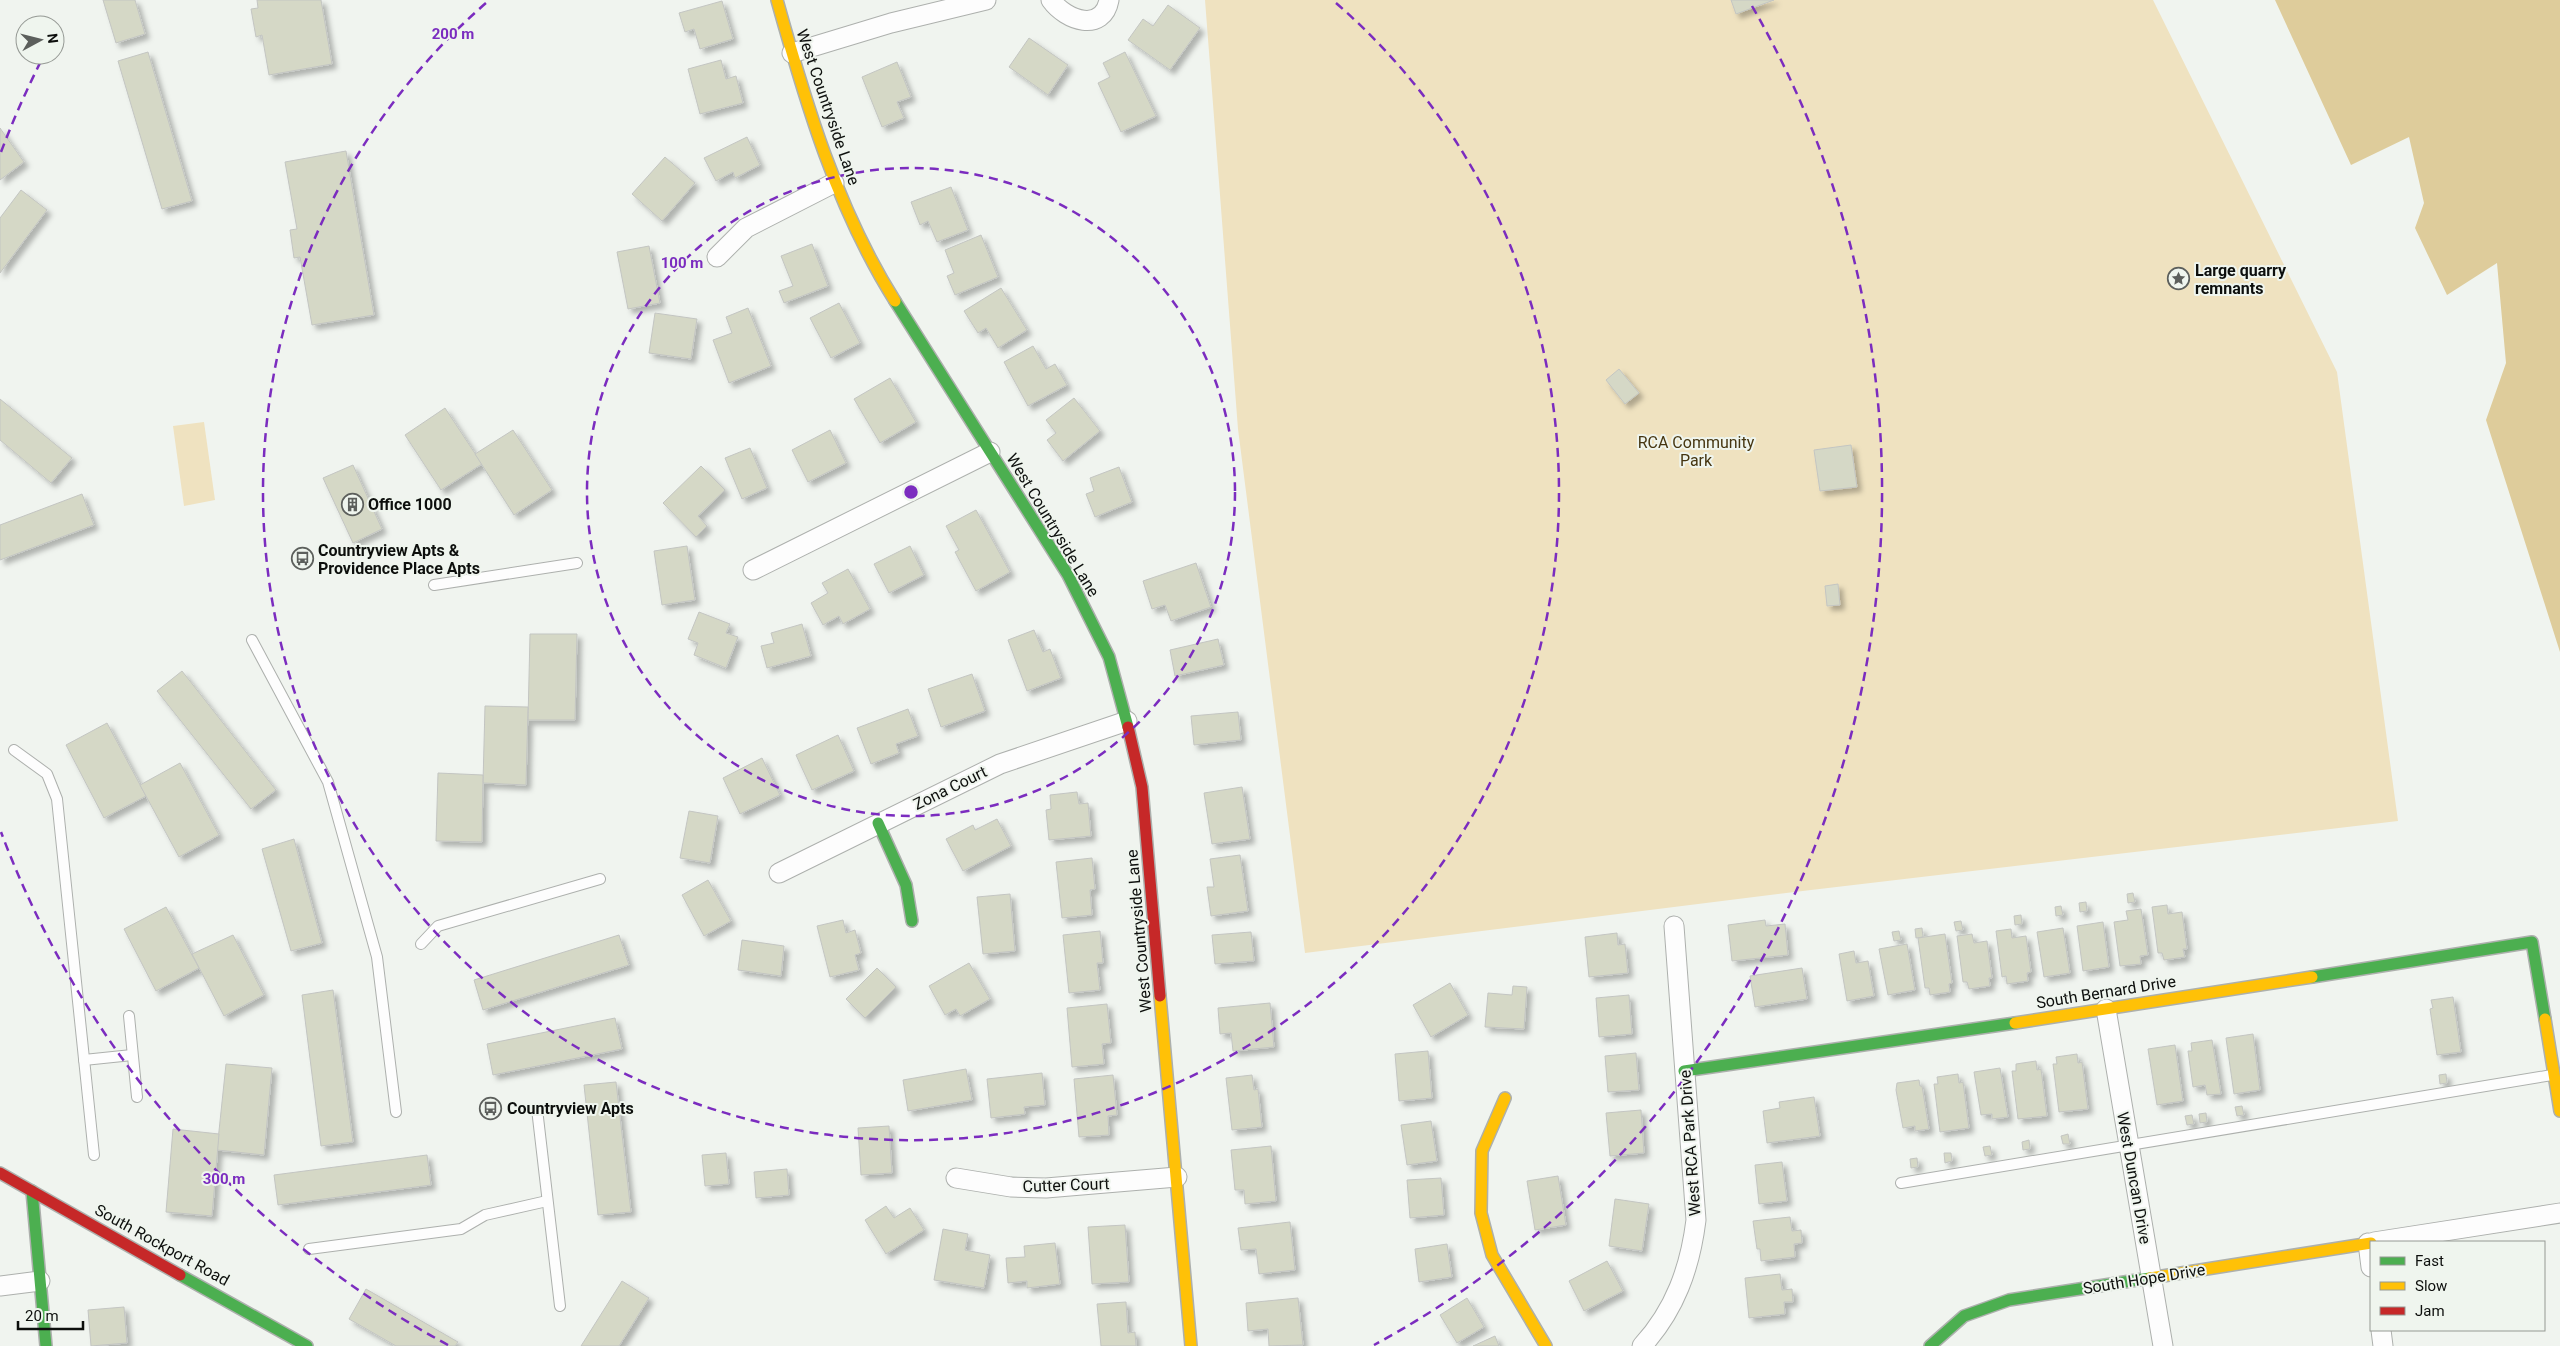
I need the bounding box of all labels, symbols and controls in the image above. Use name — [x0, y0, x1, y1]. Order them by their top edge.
north arrow — [15, 15, 65, 65]
text: 200 m — [432, 25, 474, 43]
street label: West Countryside Lane — [792, 27, 864, 187]
text: N — [44, 33, 61, 44]
text: 100 m — [661, 254, 703, 272]
place label: Large quarry remnants — [2195, 261, 2287, 298]
place icon: Large quarry remnants — [2167, 267, 2191, 291]
park label: RCA Community Park — [1638, 433, 1755, 470]
street label: West Countryside Lane — [1003, 450, 1103, 600]
centre of rings — [902, 483, 920, 501]
building icon: Office 1000 — [340, 492, 364, 516]
place label: Office 1000 — [368, 495, 452, 514]
place label: Countryview Apts & Providence Place Apts — [318, 541, 480, 578]
bus stop icon: Countryview Apts & Providence Place Apts — [290, 547, 314, 571]
street label: Zona Court — [910, 762, 990, 814]
street label: West Countryside Lane — [1122, 849, 1156, 1013]
street label: South Bernard Drive — [2035, 972, 2177, 1012]
street label: West RCA Park Drive — [1675, 1069, 1705, 1217]
bus stop icon: Countryview Apts — [479, 1096, 503, 1120]
place label: Countryview Apts — [507, 1099, 634, 1118]
street label: West Duncan Drive — [2113, 1110, 2155, 1246]
text: 300 m — [203, 1170, 245, 1188]
street label: Cutter Court — [1022, 1174, 1110, 1196]
street label: South Rockport Road — [91, 1200, 233, 1290]
legend — [2370, 1241, 2545, 1331]
text: Fast — [2415, 1252, 2444, 1270]
street label: South Hope Drive — [2082, 1260, 2206, 1298]
text: Slow — [2415, 1277, 2447, 1295]
scale bar — [18, 1298, 82, 1330]
text: Jam — [2415, 1302, 2445, 1320]
text: 20 m — [25, 1307, 59, 1325]

